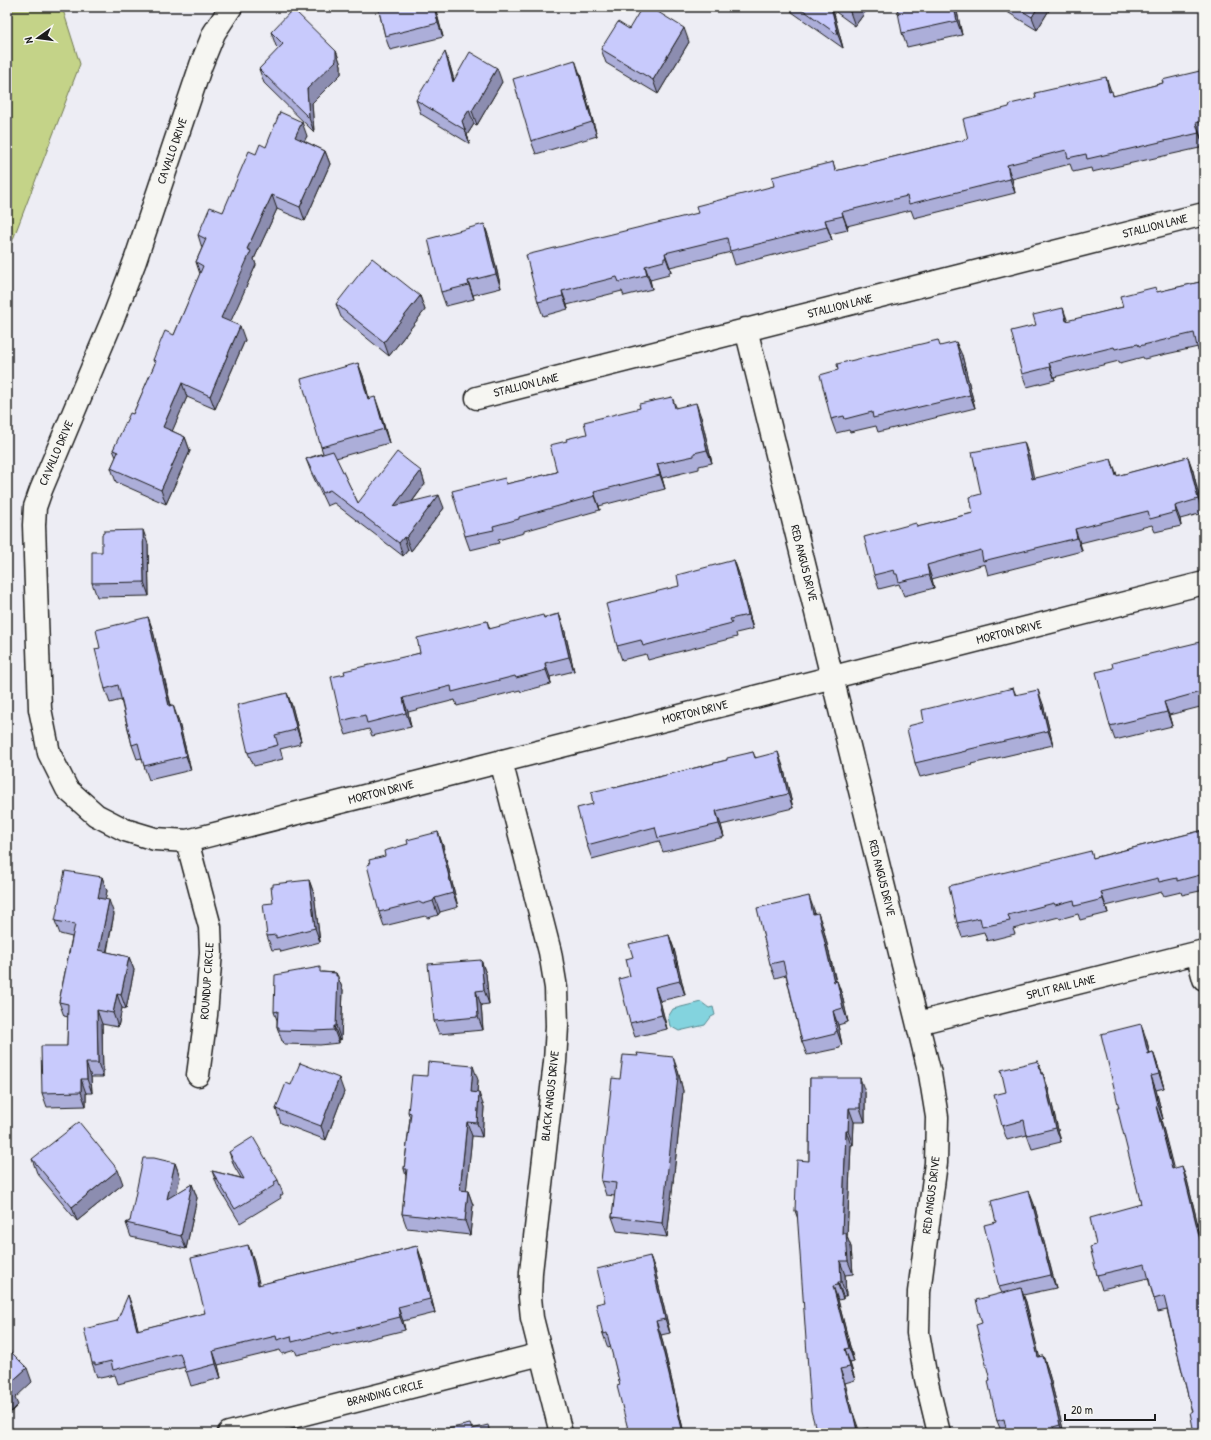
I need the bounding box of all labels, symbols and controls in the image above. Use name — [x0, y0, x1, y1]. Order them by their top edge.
north arrow — [18, 18, 58, 58]
text: N — [21, 36, 36, 45]
street label: CAVALLO DRIVE — [152, 115, 191, 186]
street label: STALLION LANE — [1121, 209, 1190, 242]
street label: STALLION LANE — [806, 289, 875, 322]
street label: STALLION LANE — [492, 368, 561, 401]
street label: CAVALLO DRIVE — [34, 417, 77, 488]
street label: RED ANGUS DRIVE — [787, 523, 822, 603]
street label: MORTON DRIVE — [974, 615, 1044, 648]
street label: MORTON DRIVE — [660, 695, 730, 728]
street label: MORTON DRIVE — [346, 775, 416, 808]
street label: RED ANGUS DRIVE — [865, 838, 900, 918]
street label: ROUNDUP CIRCLE — [195, 941, 218, 1020]
street label: SPLIT RAIL LANE — [1025, 970, 1098, 1003]
street label: BLACK ANGUS DRIVE — [536, 1049, 563, 1142]
street label: RED ANGUS DRIVE — [917, 1154, 944, 1235]
street label: BRANDING CIRCLE — [345, 1375, 426, 1410]
scale bar — [1065, 1396, 1155, 1422]
text: 20 m — [1071, 1401, 1093, 1418]

